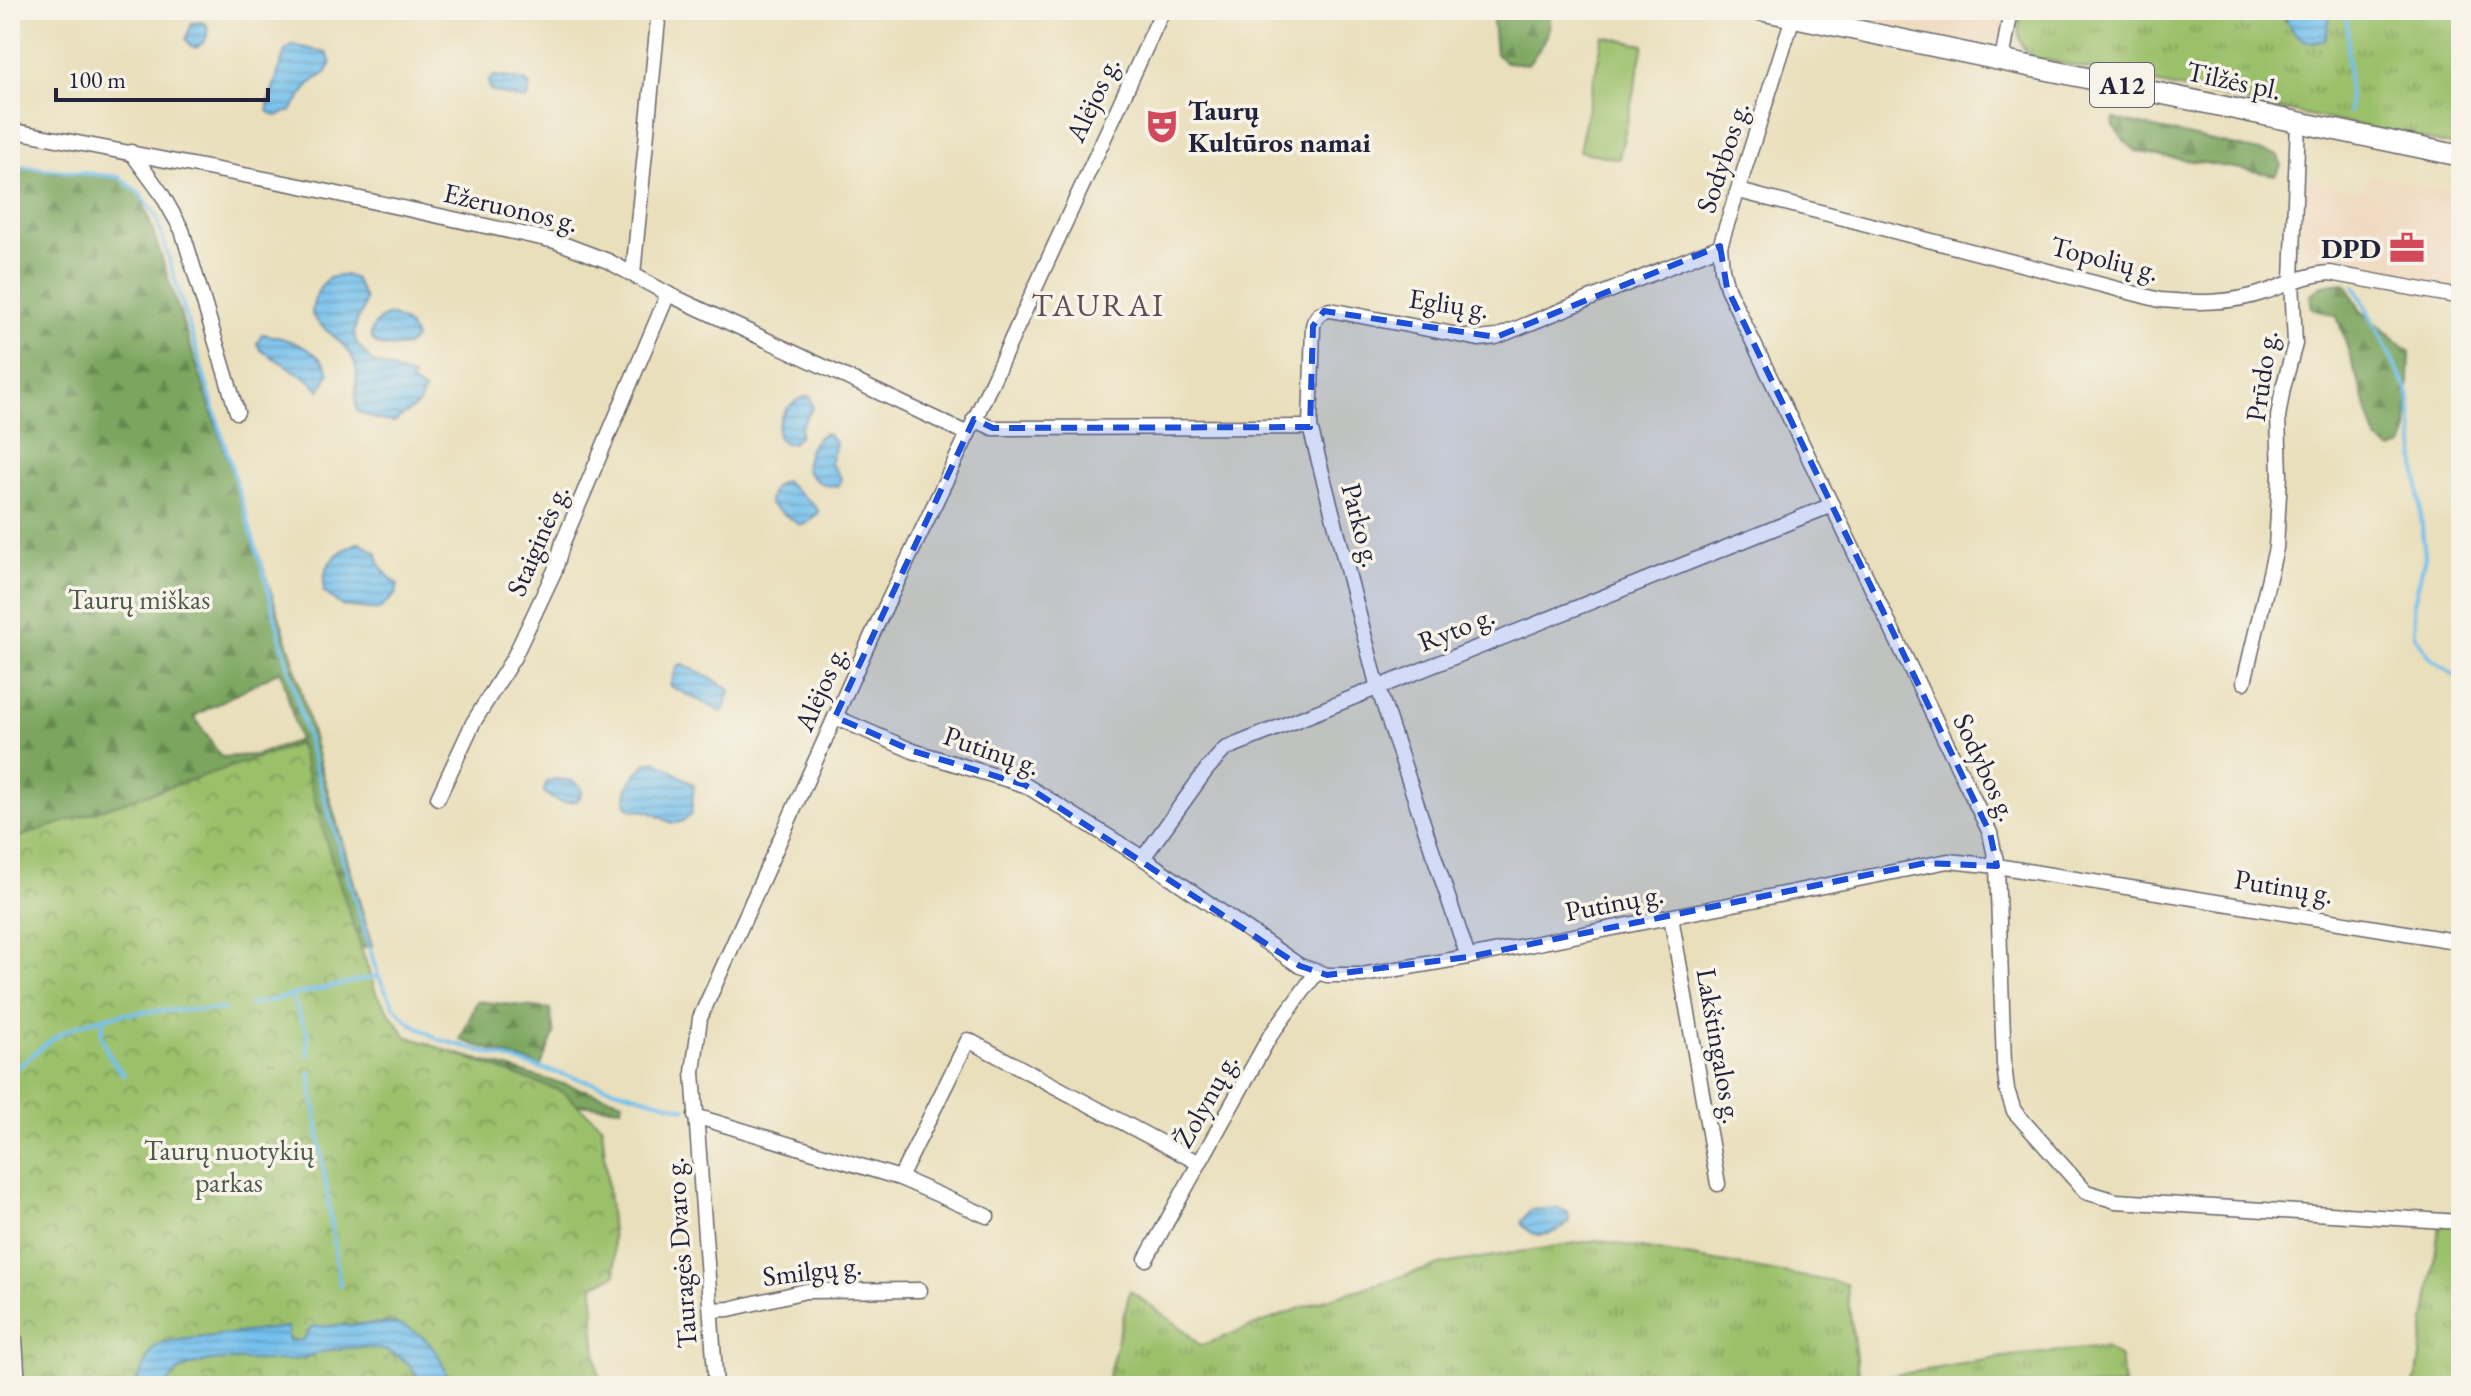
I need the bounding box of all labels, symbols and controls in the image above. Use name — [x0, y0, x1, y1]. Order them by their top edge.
street label: Alėjos g. — [1056, 50, 1127, 149]
scale bar — [56, 52, 268, 102]
street label: Tilžės pl. — [2183, 52, 2285, 108]
road number: A12 — [2090, 63, 2154, 107]
text: 100 m — [68, 64, 126, 95]
place label: Taurų Kultūros namai — [1188, 92, 1371, 160]
street label: Sodybos g. — [1687, 97, 1757, 217]
theatre icon: Taurų Kultūros namai — [1143, 107, 1181, 145]
street label: Ežeruonos g. — [440, 174, 582, 240]
street label: Topolių g. — [2047, 227, 2163, 289]
office icon: DPD — [2388, 229, 2426, 267]
place label: DPD — [2321, 230, 2381, 266]
street label: Eglių g. — [1407, 280, 1491, 326]
district label: TAURAI — [1031, 284, 1165, 326]
street label: Prūdo g. — [2237, 328, 2285, 424]
street label: Staiginės g. — [497, 479, 577, 601]
street label: Parko g. — [1334, 479, 1390, 571]
park label: Taurų miškas — [68, 581, 210, 617]
street label: Ryto g. — [1413, 596, 1499, 660]
street label: Alėjos g. — [785, 639, 855, 738]
street label: Sodybos g. — [1945, 707, 2027, 827]
street label: Putinų g. — [939, 717, 1045, 783]
street label: Putinų g. — [2232, 860, 2336, 912]
street label: Putinų g. — [1562, 875, 1666, 929]
street label: Lakštingalos g. — [1689, 965, 1751, 1127]
street label: Žolynų g. — [1164, 1046, 1246, 1154]
park label: Taurų nuotykių parkas — [144, 1132, 315, 1200]
street label: Tauragės Dvaro g. — [655, 1156, 705, 1350]
street label: Smilgų g. — [760, 1246, 864, 1294]

